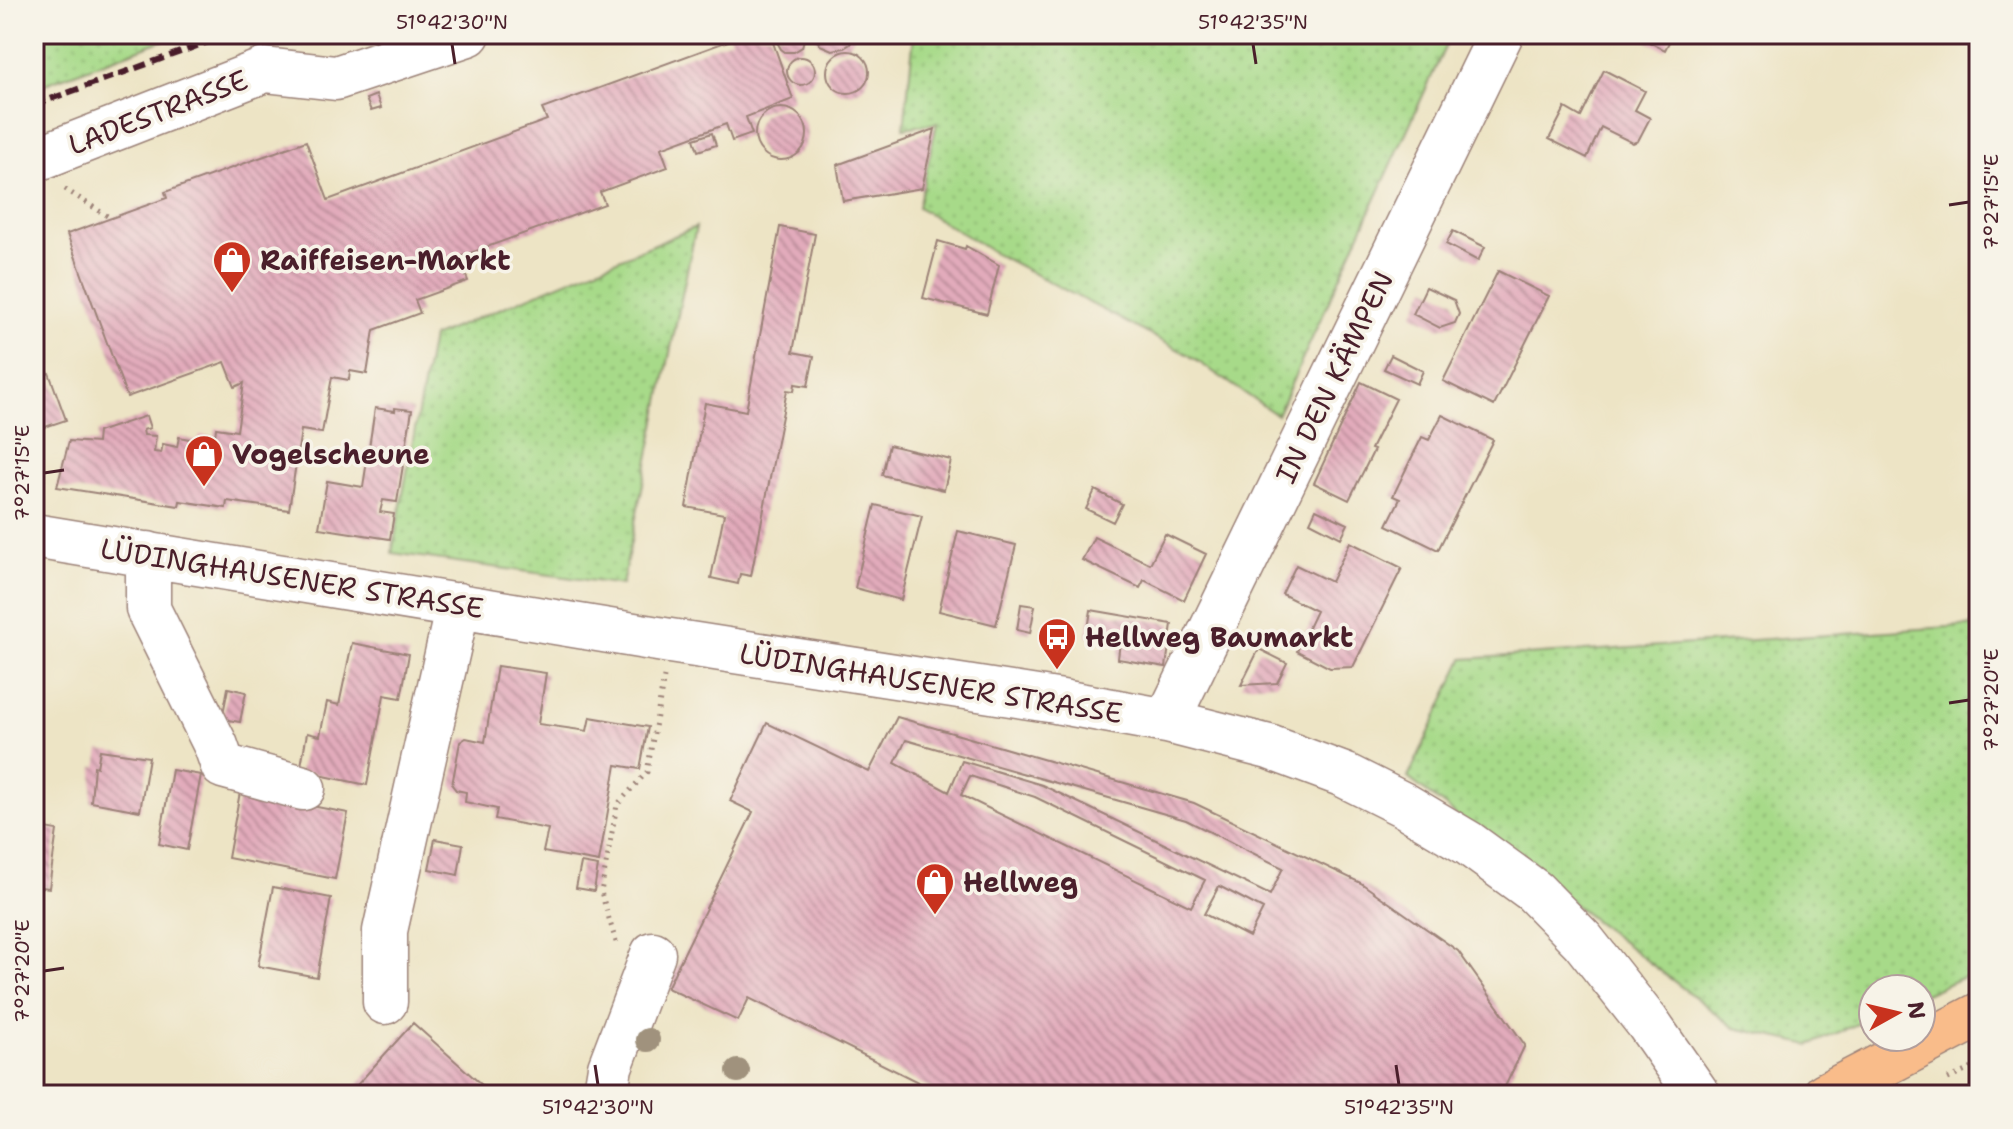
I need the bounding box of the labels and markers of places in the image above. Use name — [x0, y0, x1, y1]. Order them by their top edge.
shop icon: Raiffeisen-Markt — [211, 239, 253, 294]
place label: Raiffeisen-Markt — [260, 241, 510, 279]
shop icon: Vogelscheune — [183, 433, 225, 488]
place label: Vogelscheune — [232, 435, 430, 473]
bus stop icon: Hellweg Baumarkt — [1036, 616, 1078, 671]
place label: Hellweg Baumarkt — [1085, 618, 1353, 656]
shop icon: Hellweg — [914, 861, 956, 916]
place label: Hellweg — [963, 863, 1078, 901]

